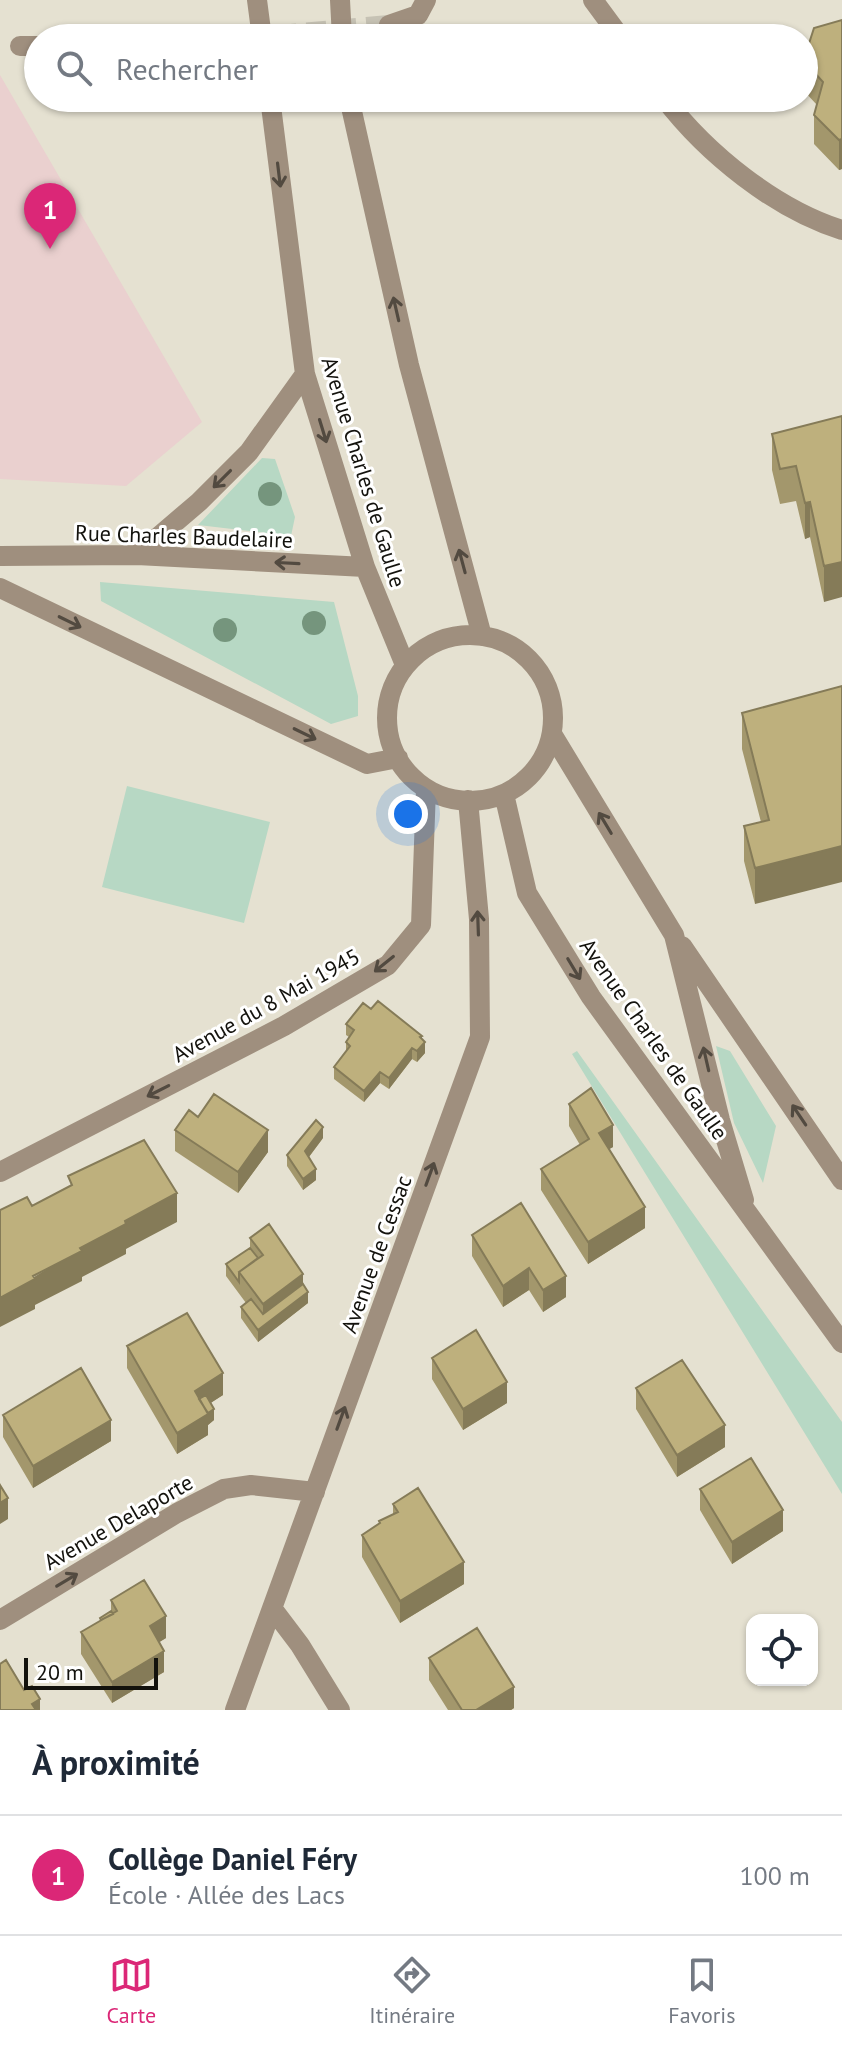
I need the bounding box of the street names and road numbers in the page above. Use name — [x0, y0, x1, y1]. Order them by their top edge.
street label: Avenue Charles de Gaulle — [316, 353, 412, 591]
street label: Rue Charles Baudelaire — [75, 518, 293, 554]
street label: Avenue Charles de Gaulle — [574, 933, 734, 1145]
street label: Avenue du 8 Mai 1945 — [167, 942, 365, 1068]
street label: Avenue de Cessac — [334, 1171, 418, 1337]
street label: Avenue Delaporte — [38, 1468, 198, 1576]

